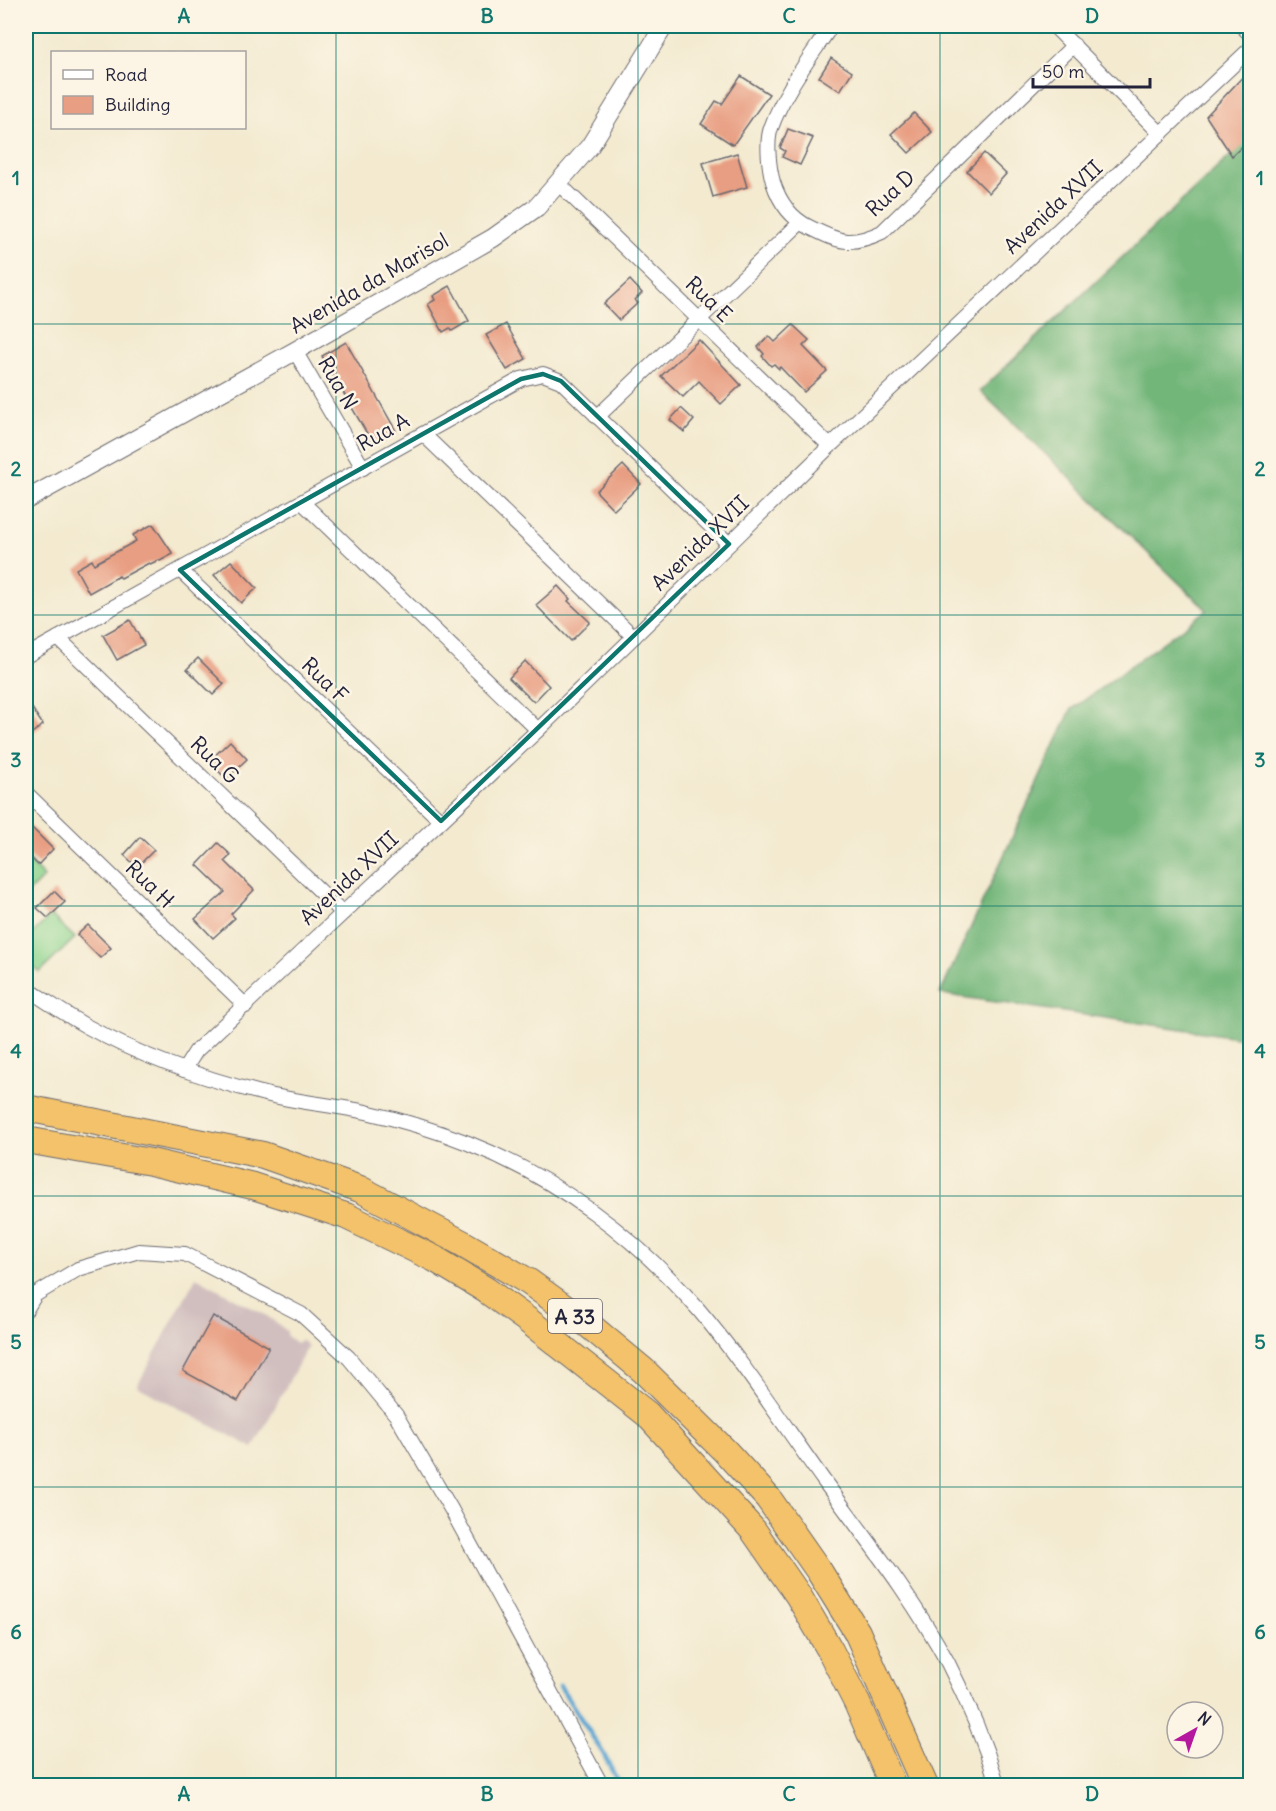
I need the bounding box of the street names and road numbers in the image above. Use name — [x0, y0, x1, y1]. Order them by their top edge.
street label: Avenida XVII — [998, 154, 1108, 260]
street label: Rua D — [860, 164, 920, 222]
street label: Avenida da Marisol — [285, 227, 453, 339]
street label: Rua E — [680, 270, 738, 328]
street label: Rua N — [312, 352, 364, 414]
street label: Rua A — [352, 407, 414, 457]
street label: Avenida XVII — [645, 490, 755, 596]
street label: Rua F — [296, 651, 354, 709]
street label: Rua G — [185, 730, 245, 790]
street label: Avenida XVII — [294, 825, 404, 931]
street label: Rua H — [120, 854, 180, 914]
road number: A 33 — [548, 1299, 602, 1333]

